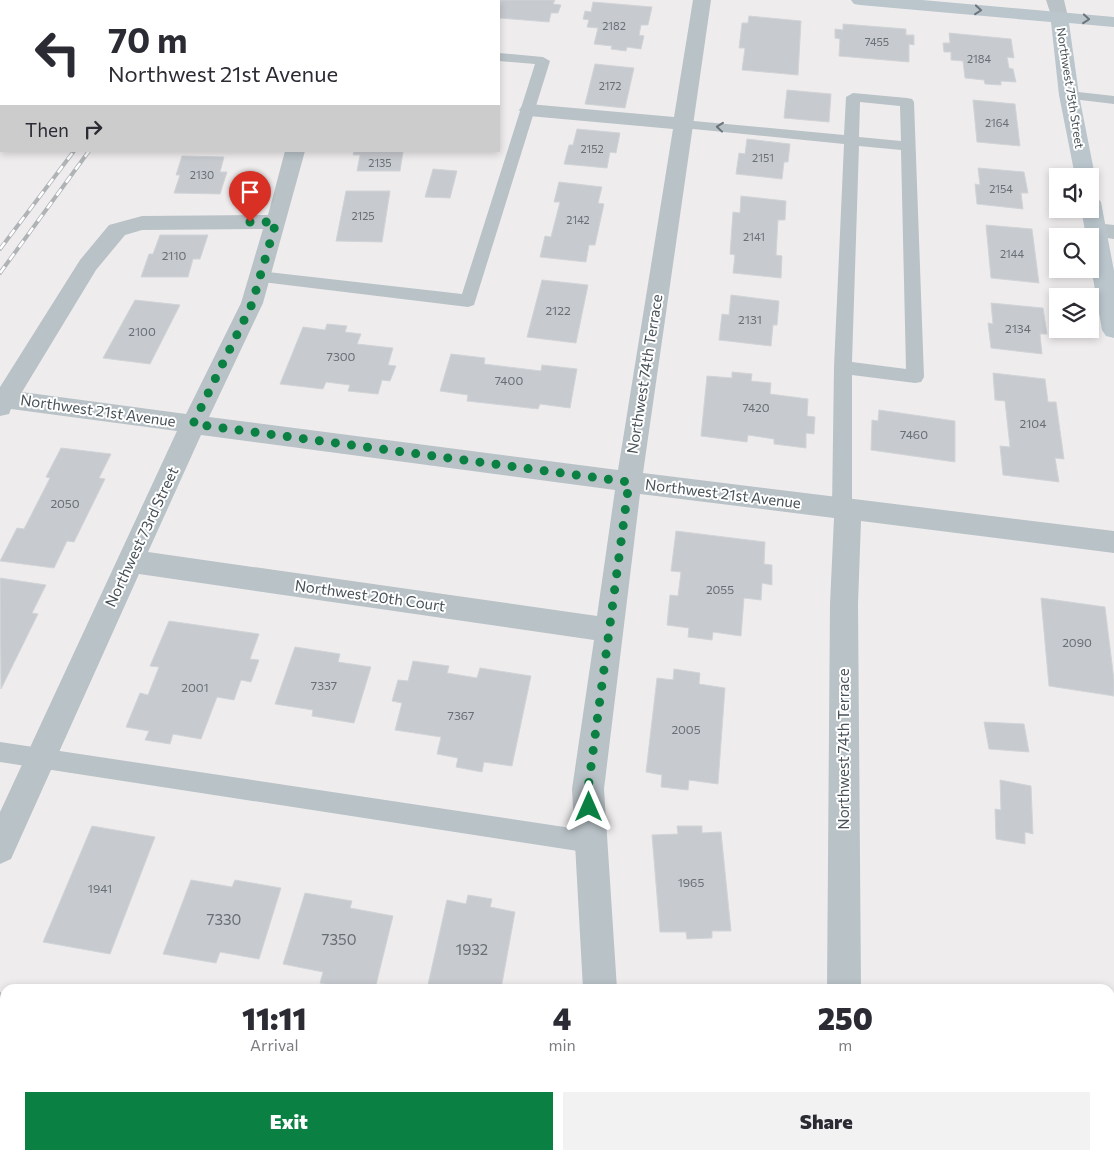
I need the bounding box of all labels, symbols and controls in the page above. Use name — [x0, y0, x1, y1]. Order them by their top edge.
one-way arrow — [975, 4, 983, 15]
one-way arrow — [1083, 14, 1091, 25]
text: 70 m — [108, 17, 188, 60]
house number: 2182 — [602, 19, 626, 32]
icon: left — [25, 20, 90, 85]
street label: Northwest 75th Street — [1055, 26, 1087, 149]
house number: 7455 — [865, 35, 889, 48]
house number: 2184 — [967, 52, 991, 65]
text: Northwest 21st Avenue — [108, 60, 338, 87]
house number: 2172 — [599, 79, 621, 92]
icon: right — [79, 115, 107, 143]
house number: 2164 — [985, 116, 1009, 129]
text: Then — [25, 118, 69, 141]
one-way arrow — [716, 122, 724, 133]
house number: 2152 — [580, 142, 604, 155]
house number: 2151 — [752, 151, 774, 164]
house number: 2135 — [368, 156, 392, 169]
house number: 2130 — [190, 168, 214, 181]
map controls — [1049, 168, 1099, 338]
button: sound — [1049, 168, 1099, 218]
pin — [229, 171, 271, 222]
icon: arrive — [236, 178, 264, 206]
house number: 2154 — [989, 182, 1013, 195]
house number: 2125 — [351, 209, 375, 222]
house number: 2142 — [566, 213, 590, 226]
button: search — [1049, 228, 1099, 278]
house number: 2141 — [743, 230, 765, 243]
house number: 2144 — [1000, 247, 1024, 260]
house number: 2110 — [162, 248, 187, 262]
button: layers — [1049, 288, 1099, 338]
street label: Northwest 74th Terrace — [623, 293, 666, 455]
house number: 2122 — [545, 303, 571, 317]
house number: 2131 — [738, 312, 762, 326]
house number: 2134 — [1005, 321, 1031, 335]
house number: 2100 — [128, 324, 156, 338]
house number: 7300 — [327, 349, 356, 363]
house number: 7400 — [495, 373, 523, 387]
street label: Northwest 21st Avenue — [19, 390, 177, 430]
house number: 7420 — [742, 400, 770, 414]
house number: 2104 — [1020, 416, 1046, 430]
house number: 7460 — [900, 427, 928, 441]
street label: Northwest 73rd Street — [101, 464, 181, 609]
street label: Northwest 21st Avenue — [644, 475, 802, 512]
house number: 2050 — [50, 496, 80, 510]
street label: Northwest 20th Court — [294, 576, 447, 614]
house number: 2055 — [706, 582, 734, 596]
house number: 2090 — [1062, 635, 1092, 649]
street label: Northwest 74th Terrace — [834, 668, 852, 830]
house number: 7337 — [311, 678, 337, 692]
house number: 2001 — [181, 680, 209, 694]
house number: 7367 — [448, 708, 474, 722]
house number: 2005 — [671, 722, 701, 736]
position arrow — [562, 780, 614, 832]
house number: 1965 — [678, 875, 704, 889]
house number: 1941 — [88, 881, 112, 895]
house number: 7330 — [207, 910, 241, 928]
house number: 7350 — [322, 930, 356, 948]
house number: 1932 — [456, 940, 488, 958]
text: 11:11 — [242, 999, 306, 1036]
text: 4 — [553, 999, 571, 1036]
text: 250 — [818, 999, 873, 1036]
text: Arrival — [250, 1035, 298, 1054]
text: min — [548, 1035, 576, 1054]
text: m — [838, 1035, 852, 1054]
button: Exit — [25, 1092, 553, 1150]
button: Share — [563, 1092, 1090, 1150]

